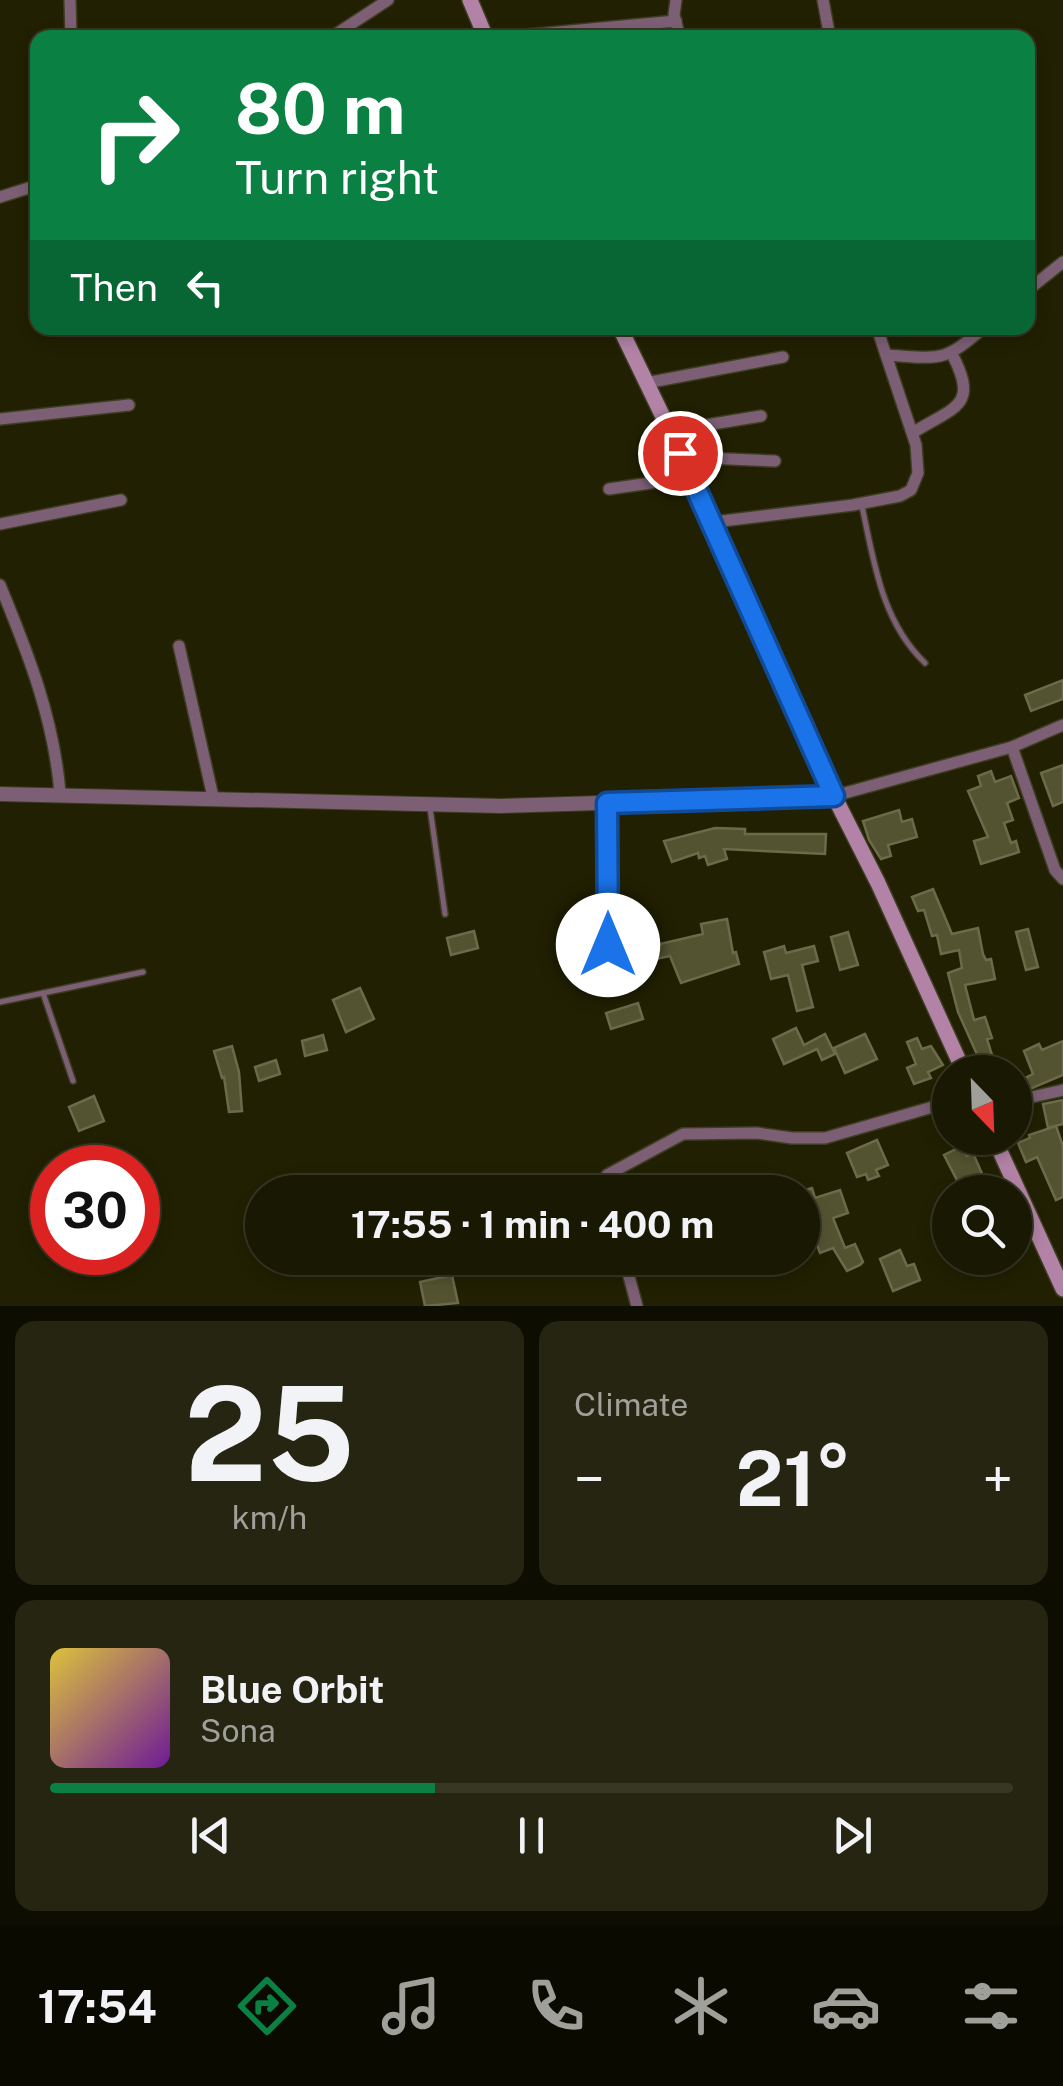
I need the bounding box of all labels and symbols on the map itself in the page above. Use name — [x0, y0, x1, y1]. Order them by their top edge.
pin — [638, 411, 723, 496]
position arrow — [556, 893, 660, 997]
north arrow — [932, 1055, 1032, 1155]
speed limit sign: 30 — [30, 1145, 160, 1275]

